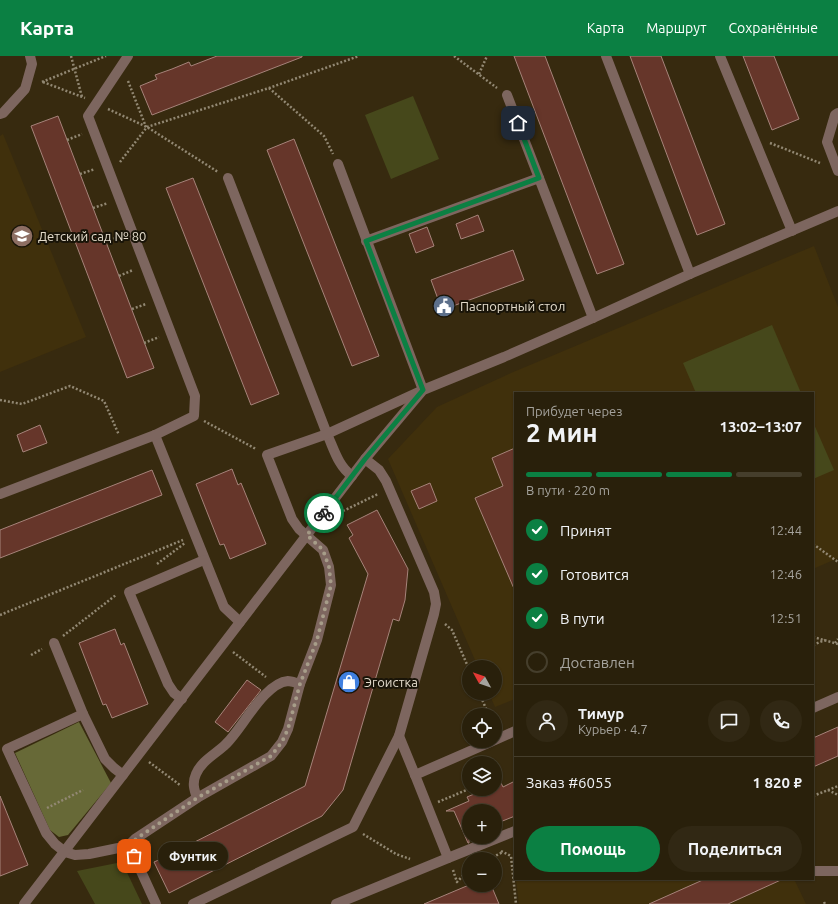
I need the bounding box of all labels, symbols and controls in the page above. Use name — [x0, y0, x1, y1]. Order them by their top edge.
text: Карта — [20, 17, 74, 39]
text: Карта — [587, 20, 624, 36]
text: Маршрут — [646, 20, 707, 36]
text: Сохранённые — [729, 20, 818, 36]
pin — [501, 106, 535, 140]
icon: home — [507, 112, 529, 134]
school or university icon: Детский сад № 80 — [9, 223, 35, 249]
place label: Детский сад № 80 — [38, 229, 146, 243]
public building icon: Паспортный стол — [431, 293, 457, 319]
place label: Паспортный стол — [460, 299, 565, 313]
text: Прибудет через — [526, 404, 623, 418]
text: 2 мин — [526, 418, 598, 447]
text: 13:02–13:07 — [719, 418, 802, 435]
text: В пути · 220 m — [526, 483, 610, 497]
courier — [304, 493, 344, 533]
icon: bike — [313, 502, 335, 524]
icon: check — [526, 519, 548, 541]
text: Принят — [560, 522, 612, 539]
text: 12:44 — [769, 523, 802, 537]
icon: check — [526, 563, 548, 585]
text: Готовится — [560, 566, 629, 583]
text: 12:46 — [769, 567, 802, 581]
icon: check — [526, 607, 548, 629]
text: В пути — [560, 610, 605, 627]
text: 12:51 — [769, 611, 802, 625]
text: Доставлен — [560, 654, 635, 671]
north arrow — [462, 660, 502, 700]
map controls — [462, 660, 502, 892]
shop icon: Эгоистка — [336, 669, 362, 695]
place label: Эгоистка — [364, 675, 418, 689]
button: person — [526, 700, 568, 742]
button: chat — [708, 700, 750, 742]
button: phone — [760, 700, 802, 742]
text: Тимур — [578, 705, 624, 722]
button: locate — [462, 708, 502, 748]
text: Курьер · 4.7 — [578, 722, 648, 736]
button: layers — [462, 756, 502, 796]
text: Заказ #6055 — [526, 774, 612, 791]
text: 1 820 ₽ — [753, 774, 802, 791]
button: + — [462, 804, 502, 844]
button: Помощь — [526, 826, 660, 872]
button: Поделиться — [668, 826, 802, 872]
pin — [117, 839, 151, 873]
callout: Фунтик — [158, 842, 228, 870]
icon: bag — [123, 845, 145, 867]
text: Фунтик — [169, 849, 217, 863]
button: − — [462, 852, 502, 892]

